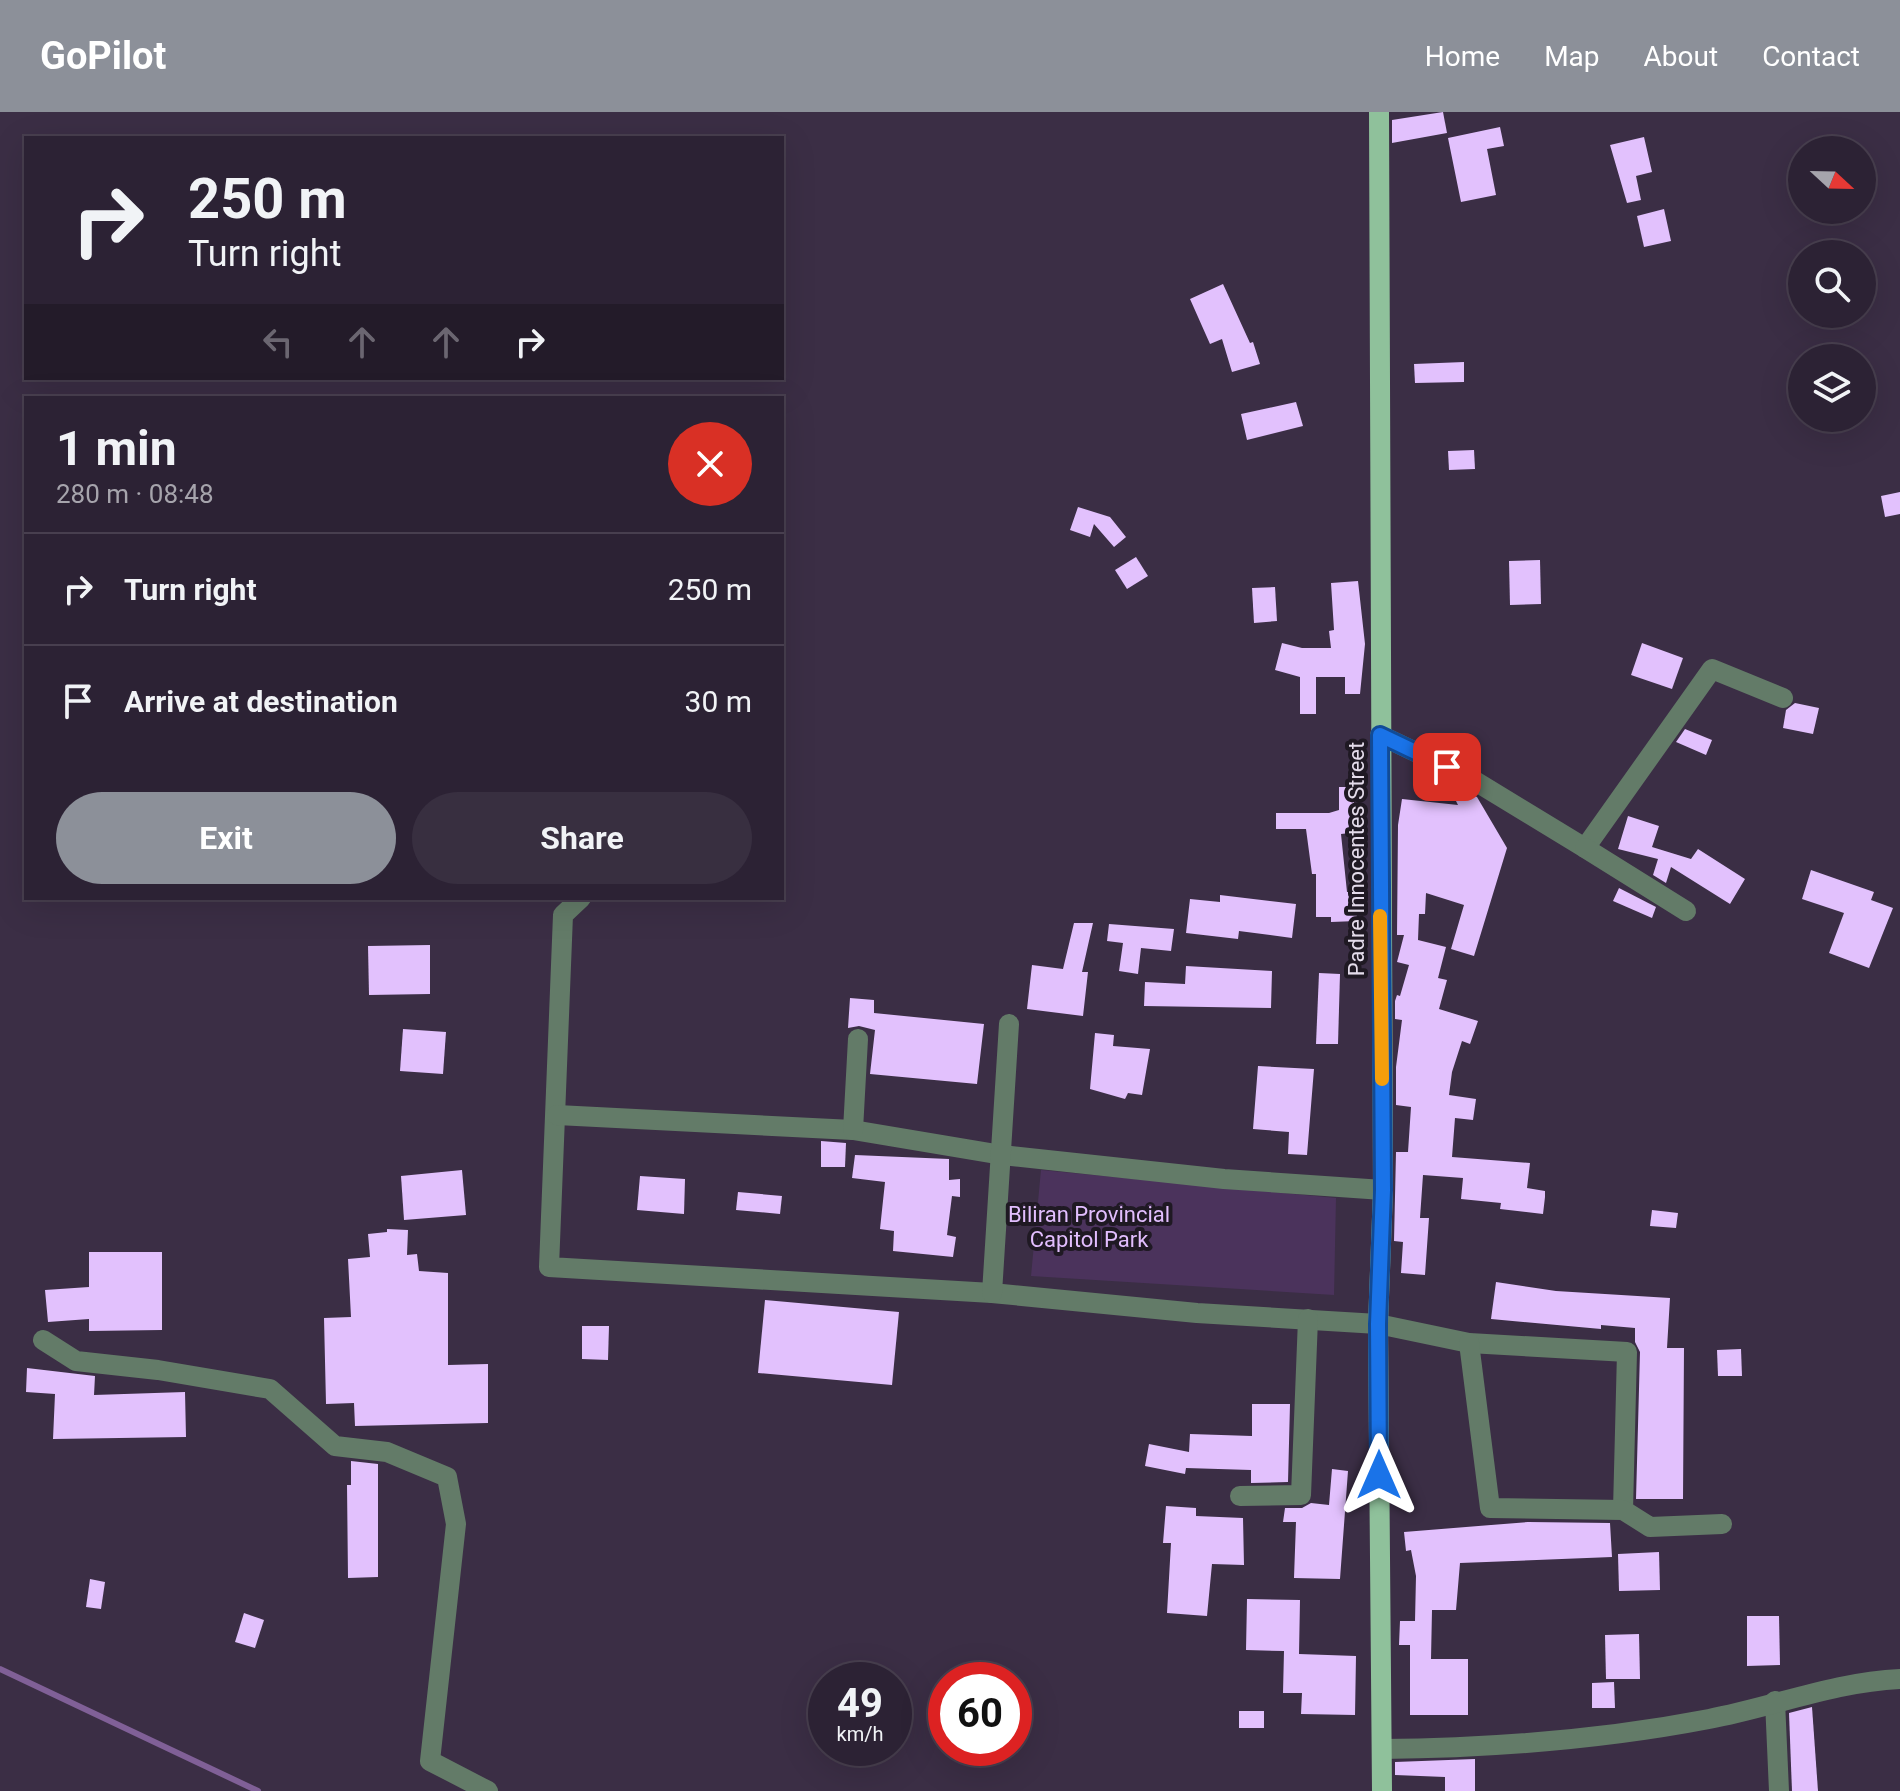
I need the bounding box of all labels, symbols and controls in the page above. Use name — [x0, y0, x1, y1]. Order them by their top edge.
text: GoPilot — [40, 34, 166, 78]
text: Home — [1425, 40, 1500, 73]
text: Map — [1544, 40, 1600, 73]
text: About — [1644, 40, 1718, 73]
text: Contact — [1762, 40, 1860, 73]
north arrow — [1788, 136, 1876, 224]
map controls — [1788, 136, 1876, 432]
text: 250 m — [188, 166, 347, 232]
icon: right — [56, 168, 160, 272]
text: Turn right — [188, 233, 341, 275]
button: search — [1788, 240, 1876, 328]
icon: left — [256, 320, 300, 364]
icon: ahead — [340, 320, 384, 364]
icon: ahead — [424, 320, 468, 364]
icon: right — [508, 320, 552, 364]
button: layers — [1788, 344, 1876, 432]
text: 1 min — [56, 420, 177, 477]
button: close — [668, 422, 752, 506]
text: 280 m · 08:48 — [56, 479, 214, 509]
icon: right — [56, 567, 100, 611]
text: Turn right — [124, 572, 257, 607]
text: 250 m — [668, 572, 752, 607]
icon: arrive — [56, 679, 100, 723]
text: Arrive at destination — [124, 684, 398, 719]
text: 30 m — [685, 684, 752, 719]
pin — [1413, 733, 1481, 801]
street label: Padre Innocentes Street — [1344, 742, 1369, 976]
icon: arrive — [1425, 745, 1469, 789]
button: Exit — [56, 792, 396, 884]
button: Share — [412, 792, 752, 884]
park label: Biliran Provincial Capitol Park — [1008, 1202, 1170, 1252]
position arrow — [1337, 1433, 1421, 1517]
speed limit sign: 60 — [928, 1662, 1032, 1766]
text: 49 — [837, 1680, 883, 1727]
text: km/h — [837, 1722, 883, 1746]

